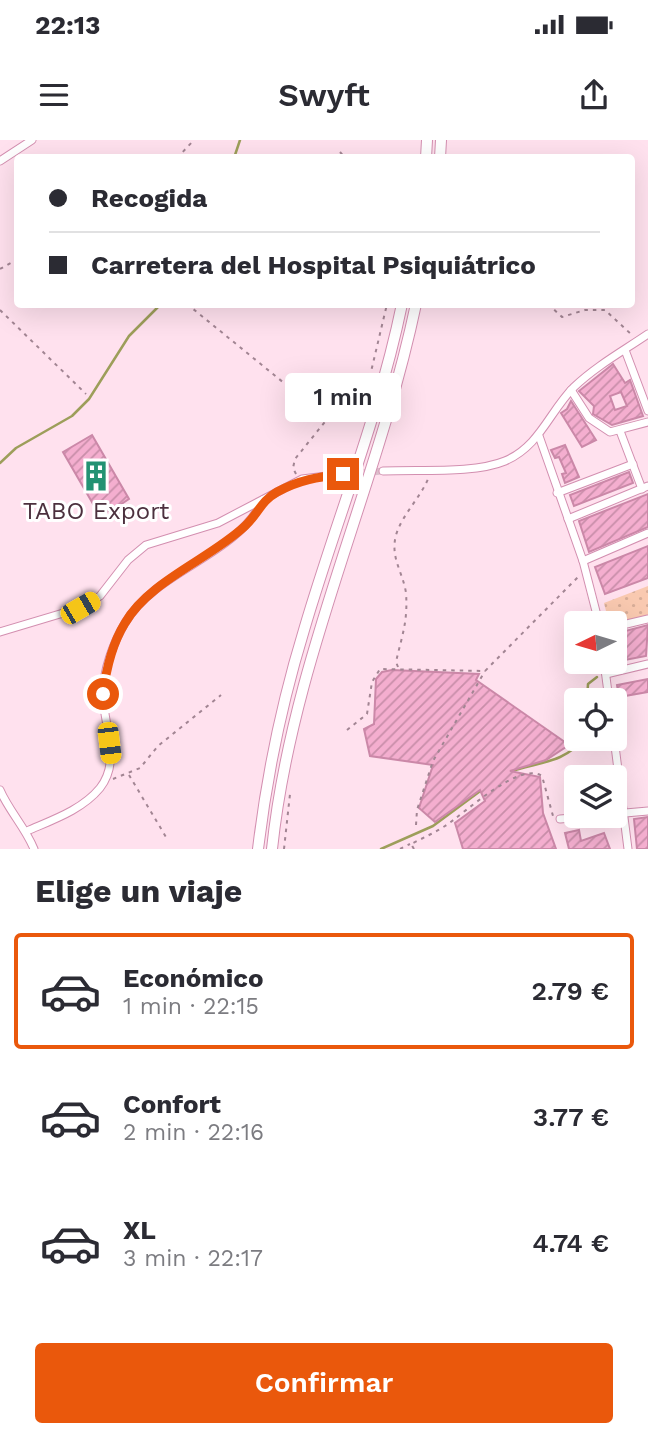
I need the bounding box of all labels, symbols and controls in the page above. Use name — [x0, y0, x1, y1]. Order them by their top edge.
text: 22:13 — [35, 10, 100, 40]
icon: menu — [35, 76, 73, 114]
text: Swyft — [278, 76, 370, 114]
icon: share — [575, 76, 613, 114]
text: Recogida — [91, 183, 207, 213]
text: Carretera del Hospital Psiquiátrico — [91, 250, 536, 280]
callout: 1 min — [285, 372, 401, 422]
text: 1 min — [313, 384, 373, 411]
route end — [327, 458, 359, 490]
building icon: TABO Export — [79, 459, 113, 493]
place label: TABO Export — [23, 497, 169, 525]
car — [57, 588, 104, 628]
north arrow — [564, 611, 626, 674]
map controls — [564, 611, 627, 828]
route start — [87, 678, 119, 710]
button: locate — [564, 688, 627, 751]
car — [97, 721, 122, 765]
button: layers — [564, 765, 627, 828]
text: Elige un viaje — [35, 872, 242, 910]
icon: car — [39, 960, 102, 1023]
text: Económico — [123, 963, 264, 993]
text: 2.79 € — [531, 976, 609, 1006]
text: 1 min · 22:15 — [123, 993, 259, 1020]
icon: car — [39, 1086, 102, 1149]
text: Confort — [123, 1089, 221, 1119]
text: 3.77 € — [533, 1102, 609, 1132]
text: 2 min · 22:16 — [123, 1119, 264, 1146]
icon: car — [39, 1212, 102, 1275]
text: XL — [123, 1215, 156, 1245]
text: 4.74 € — [532, 1228, 609, 1258]
text: 3 min · 22:17 — [123, 1245, 263, 1272]
button: Confirmar — [35, 1343, 613, 1423]

